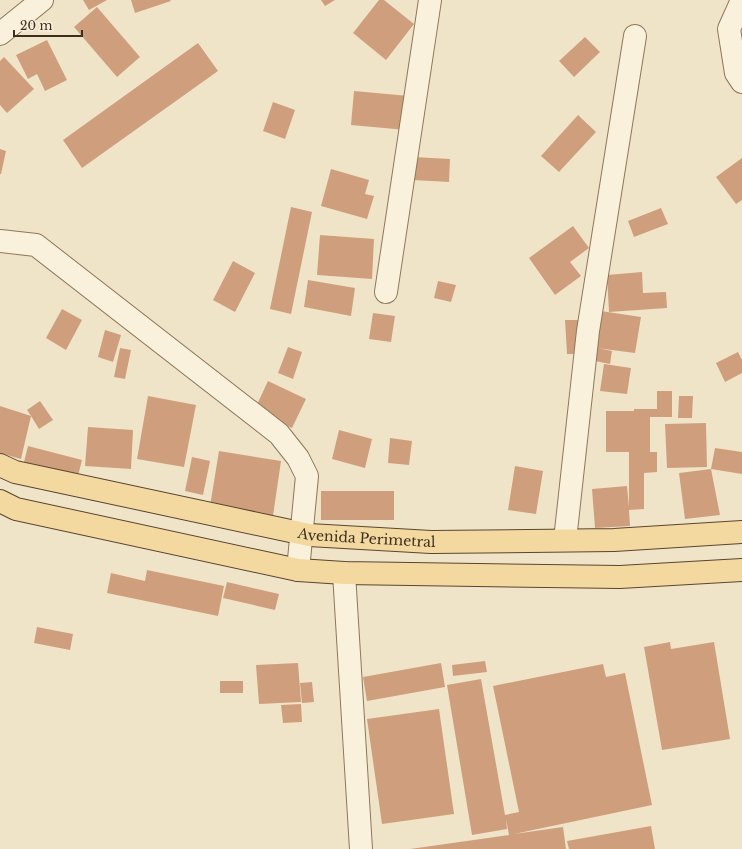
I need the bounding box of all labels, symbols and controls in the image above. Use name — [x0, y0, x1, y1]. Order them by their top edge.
scale bar — [14, 12, 82, 38]
text: 20 m — [20, 18, 52, 33]
street label: Avenida Perimetral — [295, 524, 436, 551]

